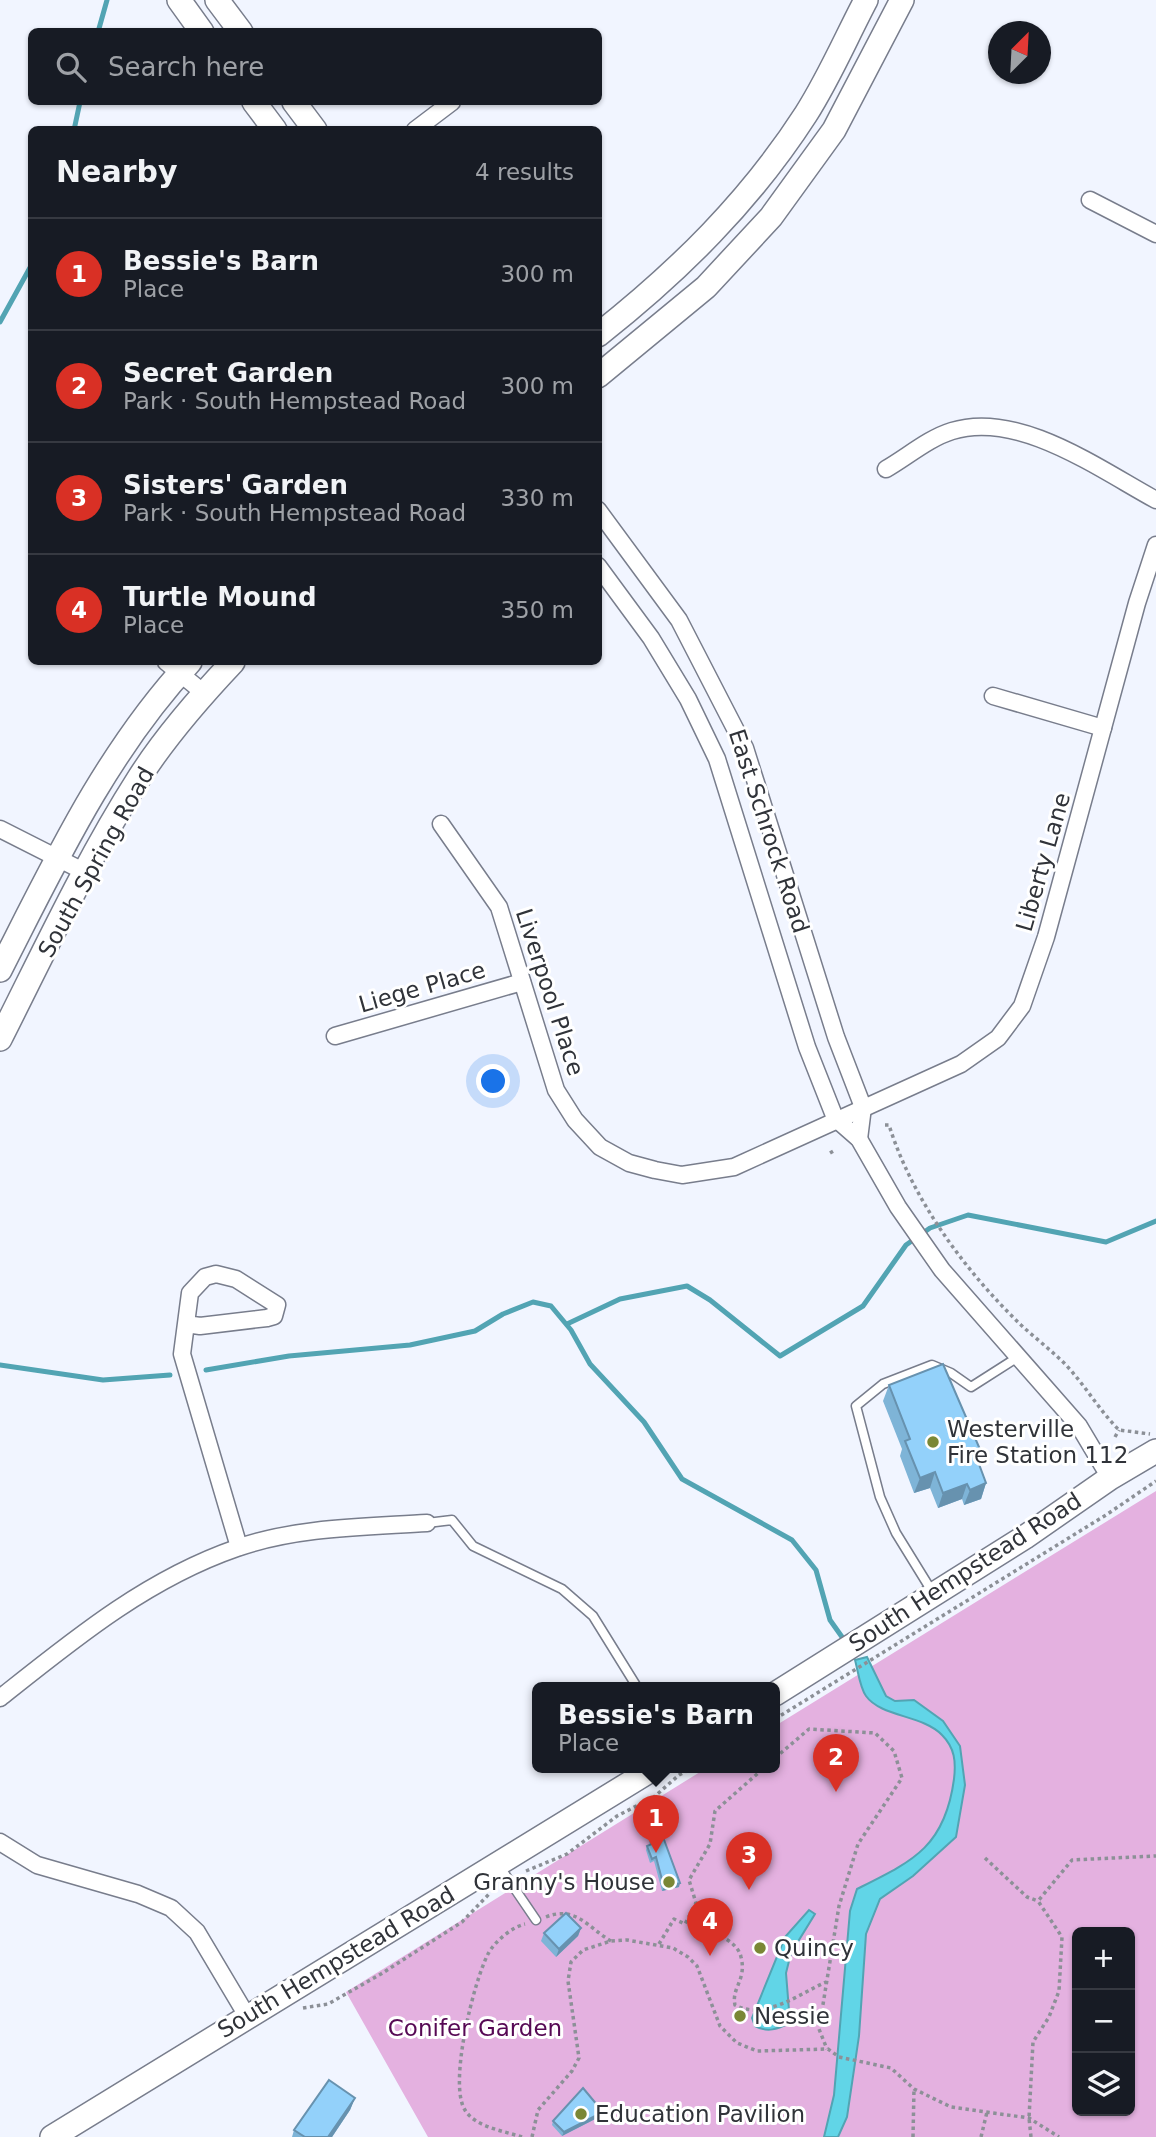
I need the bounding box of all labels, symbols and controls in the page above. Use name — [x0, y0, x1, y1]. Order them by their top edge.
north arrow — [988, 21, 1051, 84]
search box — [28, 28, 602, 105]
icon: search — [52, 48, 90, 86]
text: Search here — [108, 52, 264, 82]
text: Nearby — [56, 154, 178, 189]
text: 4 results — [475, 159, 574, 185]
text: Bessie's Barn — [123, 246, 319, 276]
text: 1 — [71, 261, 87, 287]
text: 300 m — [500, 261, 574, 287]
text: Place — [123, 276, 184, 302]
text: Secret Garden — [123, 358, 333, 388]
text: 2 — [71, 373, 87, 399]
text: 300 m — [500, 373, 574, 399]
text: Park · South Hempstead Road — [123, 388, 466, 414]
text: Sisters' Garden — [123, 470, 348, 500]
text: 3 — [71, 485, 87, 511]
text: 330 m — [500, 485, 574, 511]
text: Park · South Hempstead Road — [123, 500, 466, 526]
text: Turtle Mound — [123, 582, 317, 612]
text: 4 — [71, 597, 87, 623]
text: 350 m — [500, 597, 574, 623]
text: Place — [123, 612, 184, 638]
street label: East Schrock Road — [724, 726, 814, 936]
street label: South Spring Road — [33, 762, 159, 962]
street label: Liberty Lane — [1011, 790, 1075, 934]
street label: Liverpool Place — [511, 905, 589, 1079]
street label: Liege Place — [356, 957, 488, 1017]
your location — [476, 1064, 510, 1098]
place label: Westerville Fire Station 112 — [947, 1416, 1128, 1468]
marker: Westerville Fire Station 112 — [925, 1434, 941, 1450]
street label: South Hempstead Road — [844, 1487, 1086, 1657]
popup — [532, 1682, 780, 1773]
text: Bessie's Barn — [558, 1700, 754, 1730]
text: Place — [558, 1730, 619, 1756]
pin: 2 — [813, 1734, 859, 1792]
pin: 1 — [633, 1795, 679, 1853]
pin: 3 — [726, 1832, 772, 1890]
place label: Granny's House — [473, 1869, 655, 1895]
marker: Granny's House — [661, 1874, 677, 1890]
street label: South Hempstead Road — [213, 1881, 459, 2043]
pin: 4 — [687, 1898, 733, 1956]
map controls — [1072, 1927, 1135, 2116]
button: + — [1072, 1927, 1135, 1990]
place label: Quincy — [774, 1935, 854, 1961]
marker: Quincy — [752, 1940, 768, 1956]
button: − — [1072, 1990, 1135, 2053]
place label: Nessie — [754, 2003, 830, 2029]
marker: Nessie — [732, 2008, 748, 2024]
park label: Conifer Garden — [388, 2015, 562, 2041]
button: layers — [1072, 2053, 1135, 2116]
place label: Education Pavilion — [595, 2101, 805, 2127]
marker: Education Pavilion — [573, 2106, 589, 2122]

